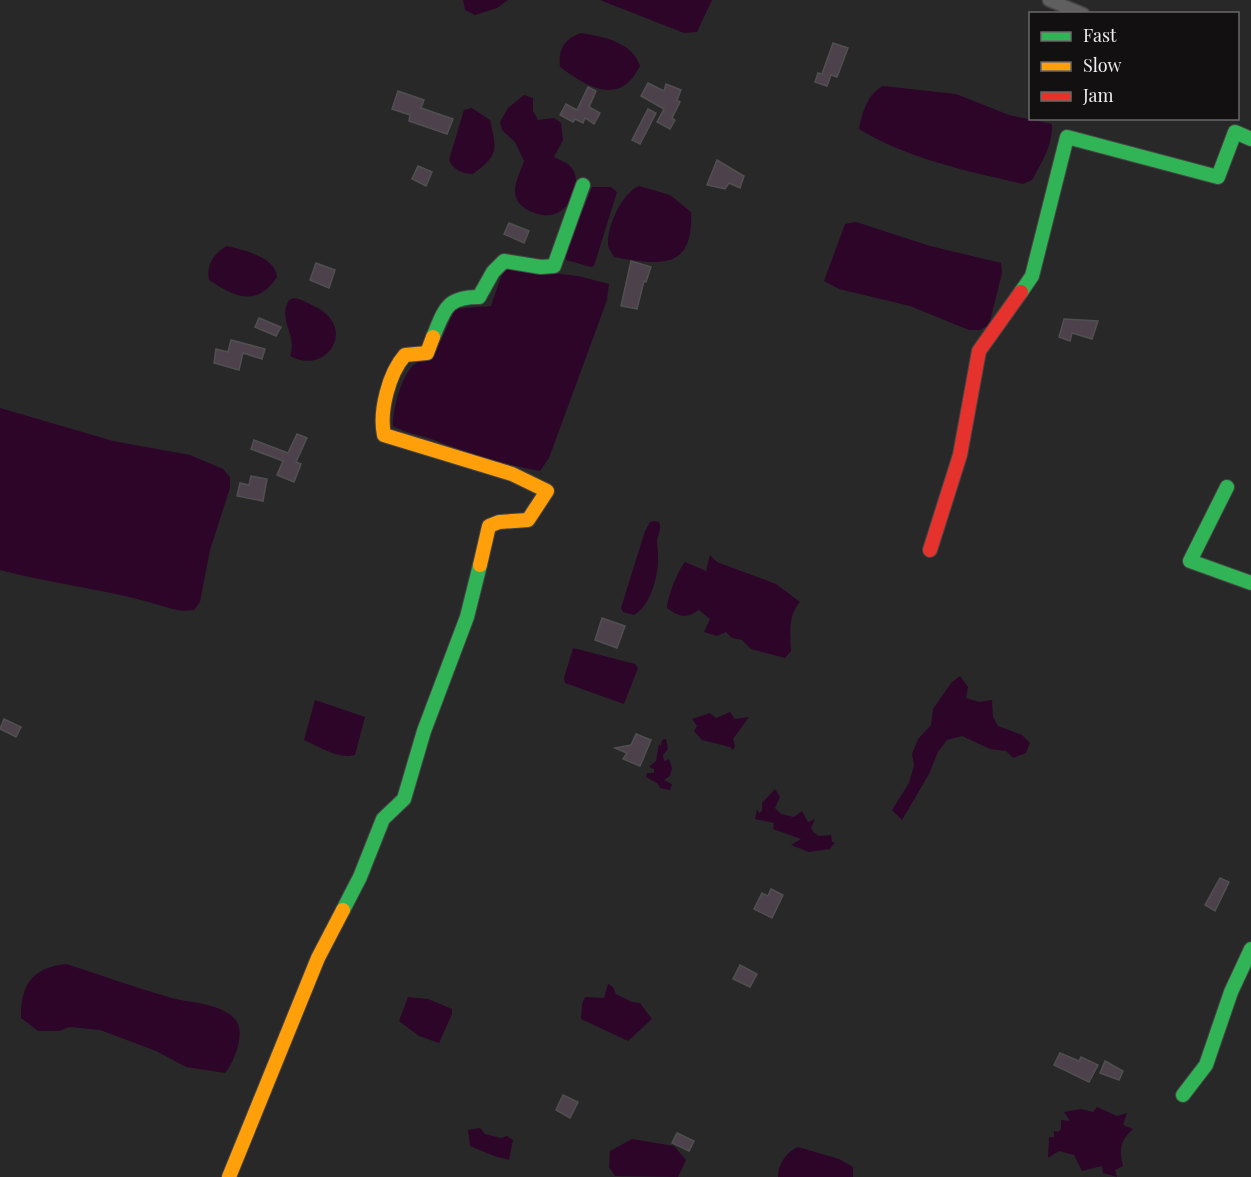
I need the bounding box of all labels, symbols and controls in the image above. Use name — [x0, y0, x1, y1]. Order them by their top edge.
legend — [1029, 12, 1239, 120]
text: Fast — [1083, 23, 1117, 47]
text: Slow — [1083, 53, 1121, 77]
text: Jam — [1082, 83, 1113, 107]

